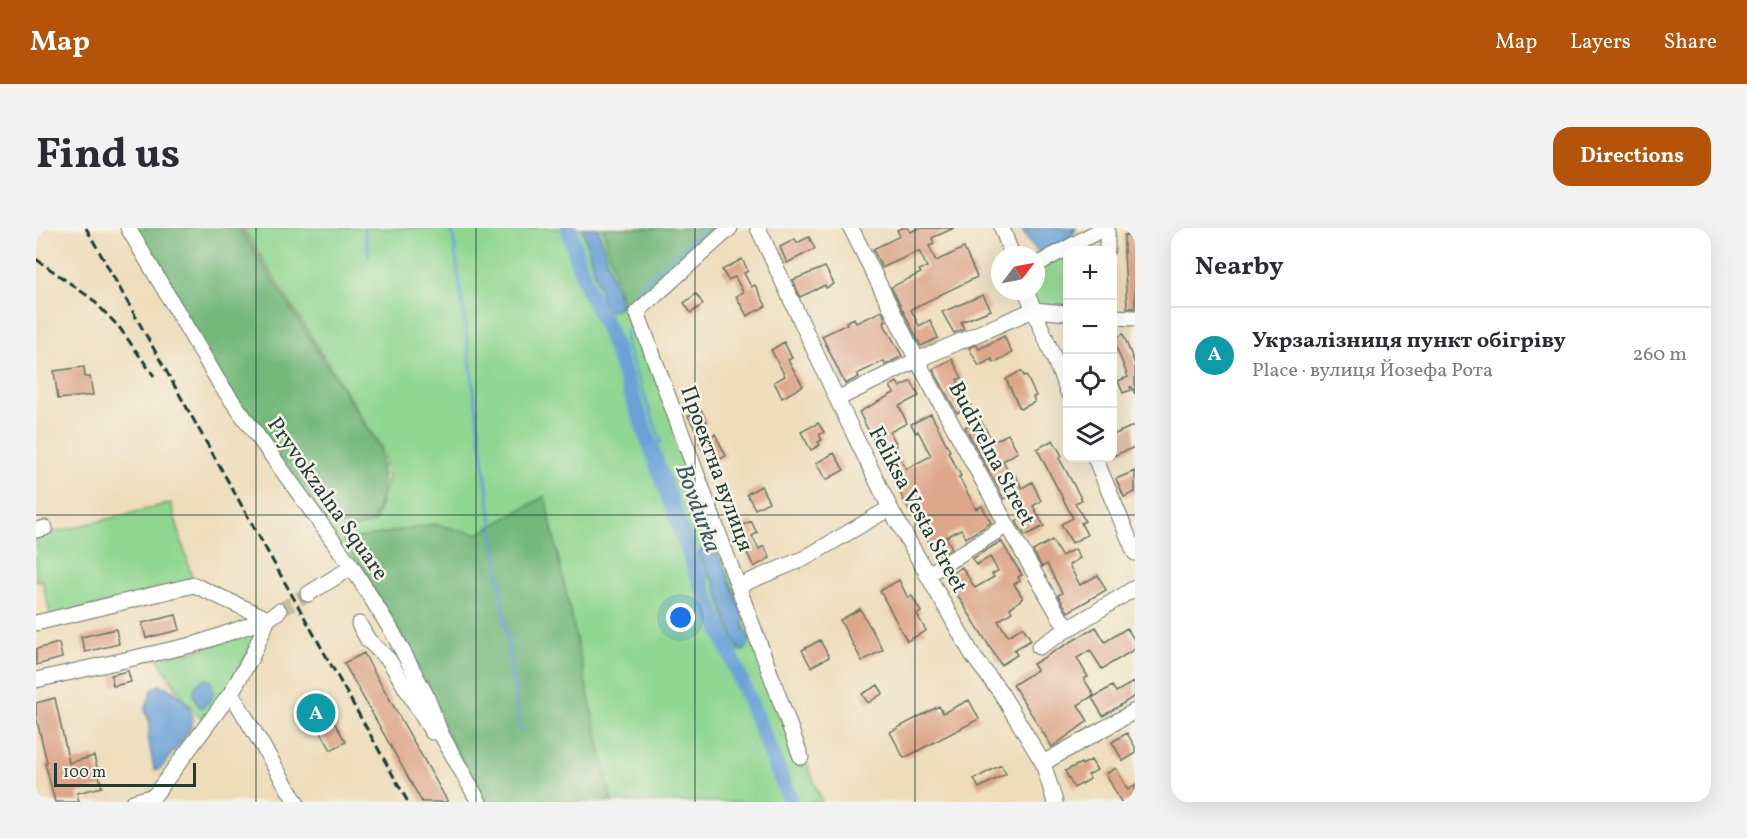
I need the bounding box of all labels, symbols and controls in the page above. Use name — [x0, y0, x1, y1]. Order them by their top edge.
text: Map — [30, 23, 90, 62]
text: Map — [1495, 28, 1537, 57]
text: Layers — [1570, 28, 1631, 57]
text: Share — [1664, 28, 1717, 57]
text: Find us — [36, 127, 180, 186]
button: Directions — [1553, 127, 1711, 186]
north arrow — [991, 246, 1045, 300]
map controls — [1063, 246, 1117, 462]
button: + — [1063, 246, 1117, 300]
text: Nearby — [1195, 249, 1284, 285]
button: − — [1063, 300, 1117, 354]
text: Укрзалізниця пункт обігріву — [1252, 326, 1566, 357]
text: A — [1207, 341, 1222, 369]
text: 260 m — [1632, 341, 1687, 369]
button: locate — [1063, 354, 1117, 408]
text: Place · вулиця Йозефа Рота — [1252, 357, 1493, 385]
street label: Budivelna Street — [940, 376, 1042, 532]
street label: Проектна вулиця — [671, 382, 760, 556]
button: layers — [1063, 408, 1117, 462]
street label: Pryvokzalna Square — [259, 411, 395, 587]
street label: Feliksa Vesta Street — [860, 421, 974, 599]
water label: Bovdurka — [665, 460, 729, 558]
your location — [666, 603, 695, 632]
pin: A — [296, 690, 336, 736]
scale bar — [54, 760, 196, 788]
text: 100 m — [63, 762, 106, 784]

